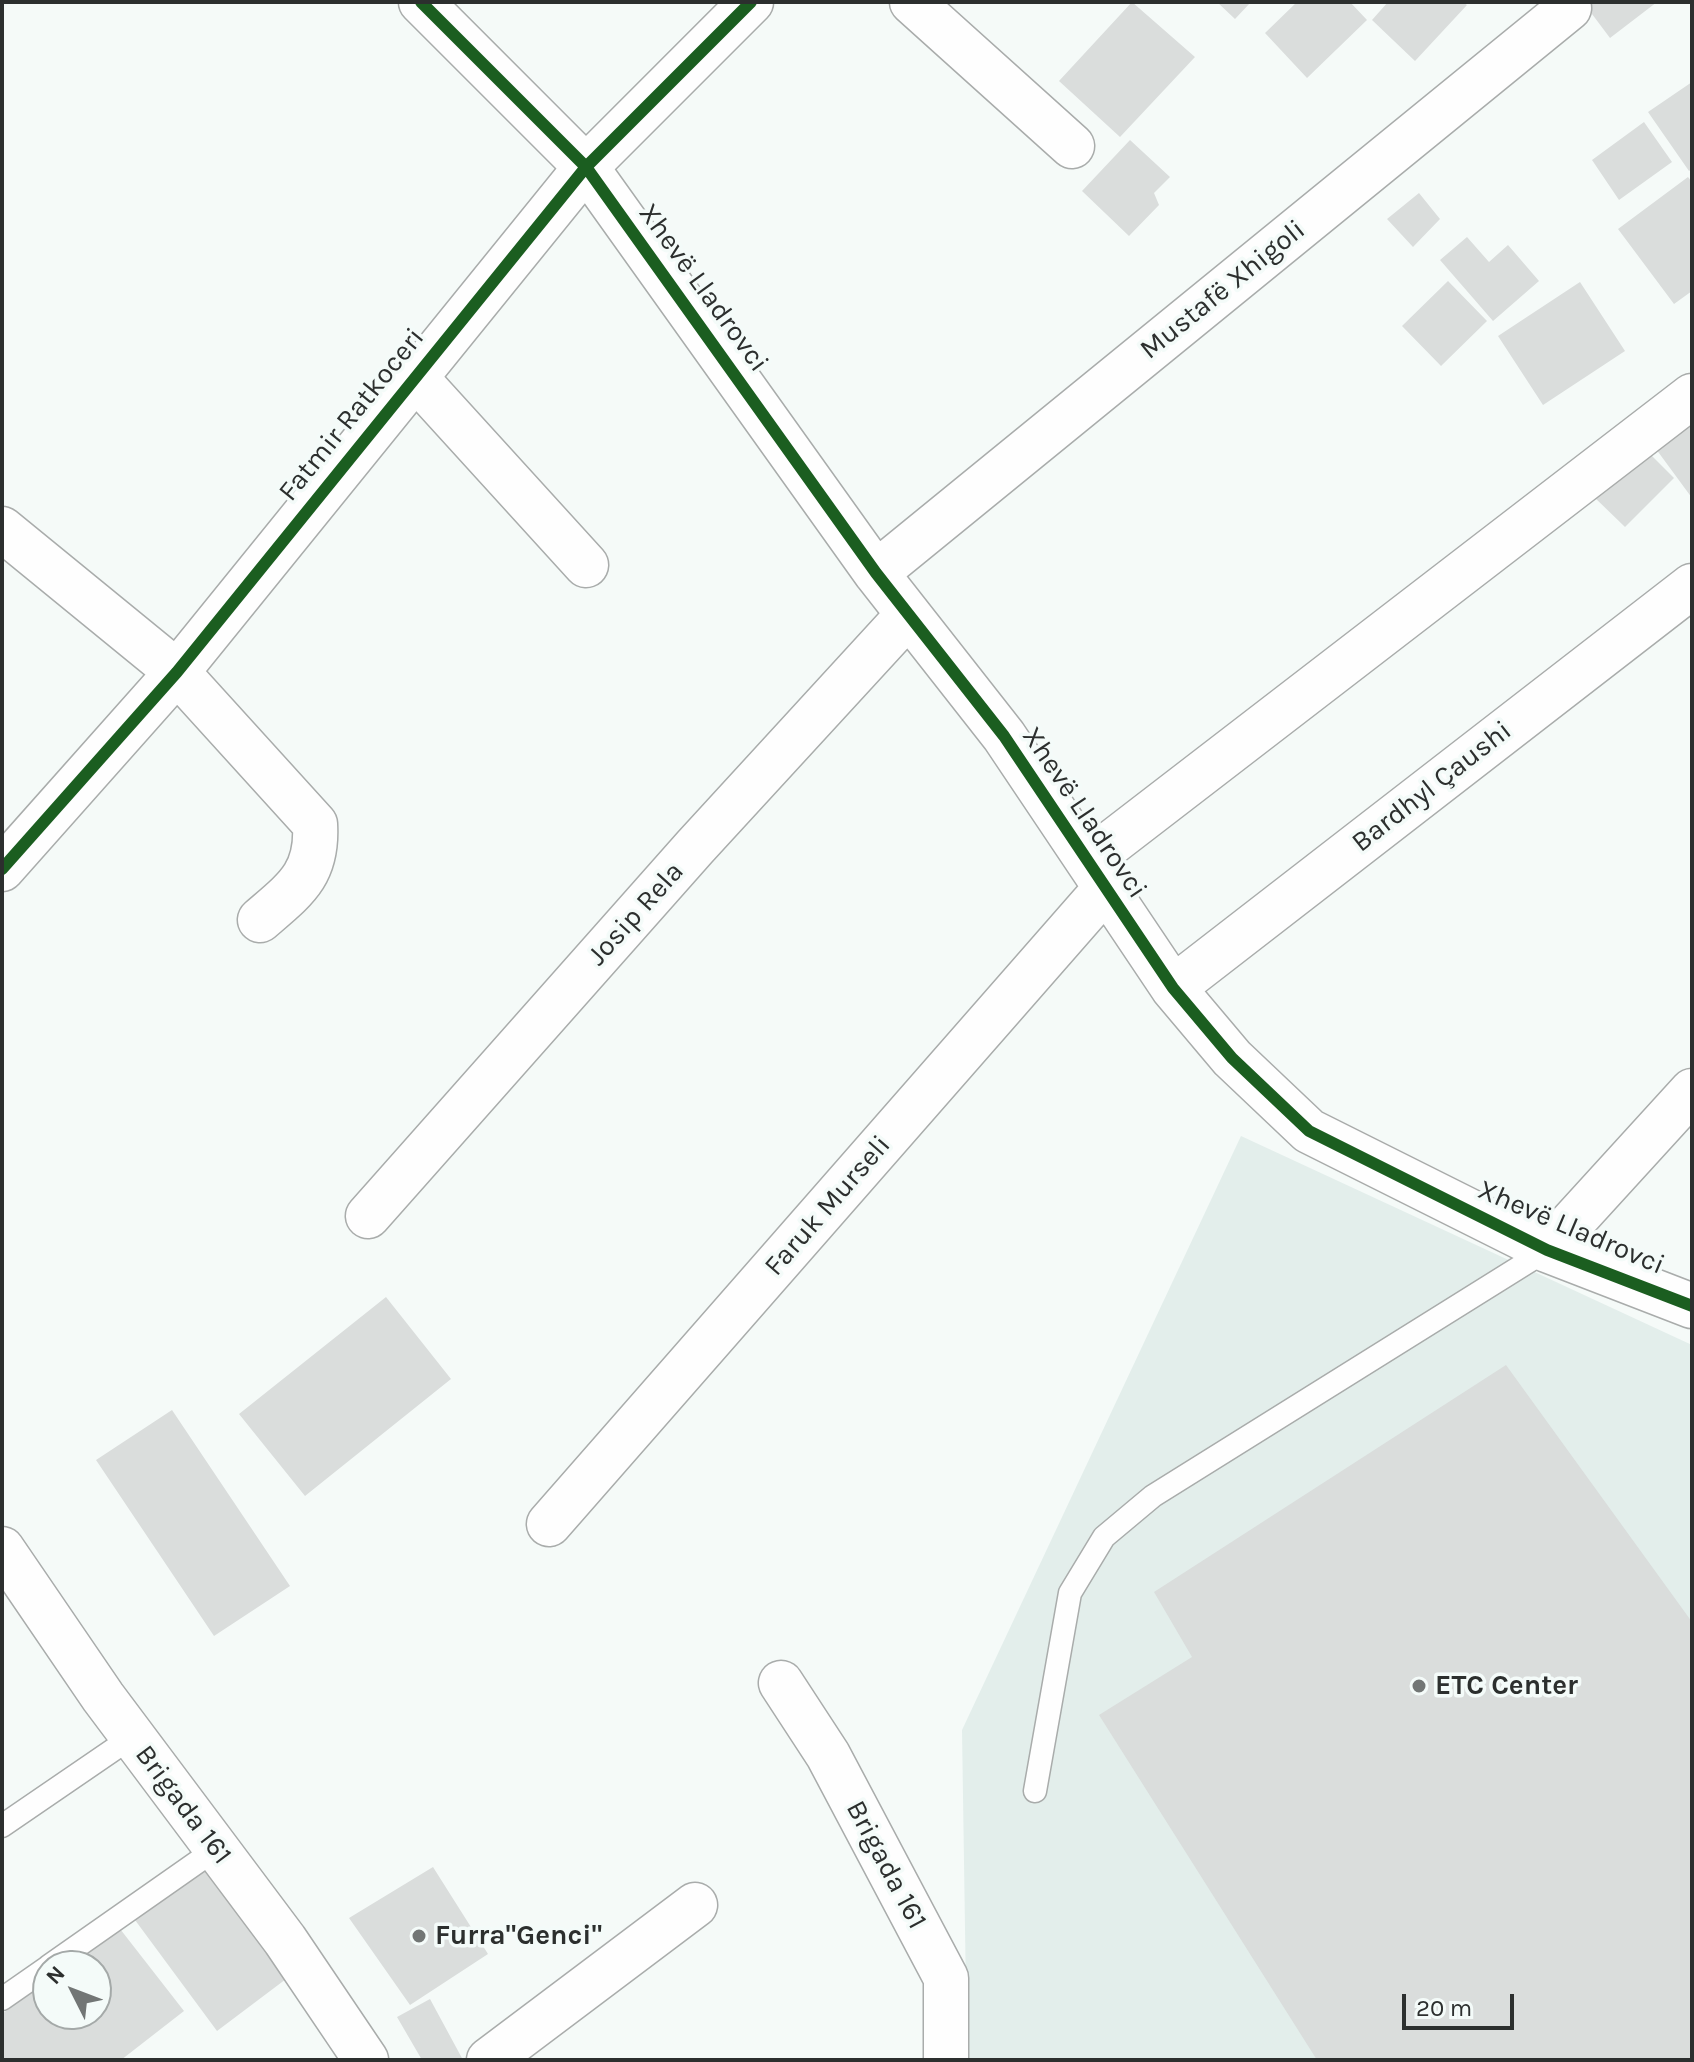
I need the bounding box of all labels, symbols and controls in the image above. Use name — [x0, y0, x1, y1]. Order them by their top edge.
street label: Xhevë Lladrovci — [631, 197, 775, 379]
street label: Mustafë Xhigoli — [1134, 213, 1312, 367]
street label: Fatmir Ratkoceri — [272, 322, 432, 508]
street label: Bardhyl Çaushi — [1345, 714, 1519, 860]
street label: Xhevë Lladrovci — [1014, 721, 1154, 905]
street label: Josip Rela — [581, 855, 691, 973]
street label: Faruk Murseli — [758, 1129, 898, 1283]
street label: Xhevë Lladrovci — [1473, 1174, 1669, 1282]
place label: ETC Center — [1435, 1669, 1578, 1703]
marker: ETC Center — [1410, 1677, 1428, 1695]
street label: Brigada 161 — [127, 1739, 239, 1871]
street label: Brigada 161 — [838, 1795, 934, 1935]
place label: Furra"Genci" — [435, 1919, 602, 1953]
marker: Furra"Genci" — [410, 1927, 428, 1945]
north arrow — [32, 1950, 112, 2030]
text: N — [41, 1961, 71, 1990]
scale bar — [1406, 1978, 1518, 2028]
text: 20 m — [1416, 1994, 1472, 2022]

